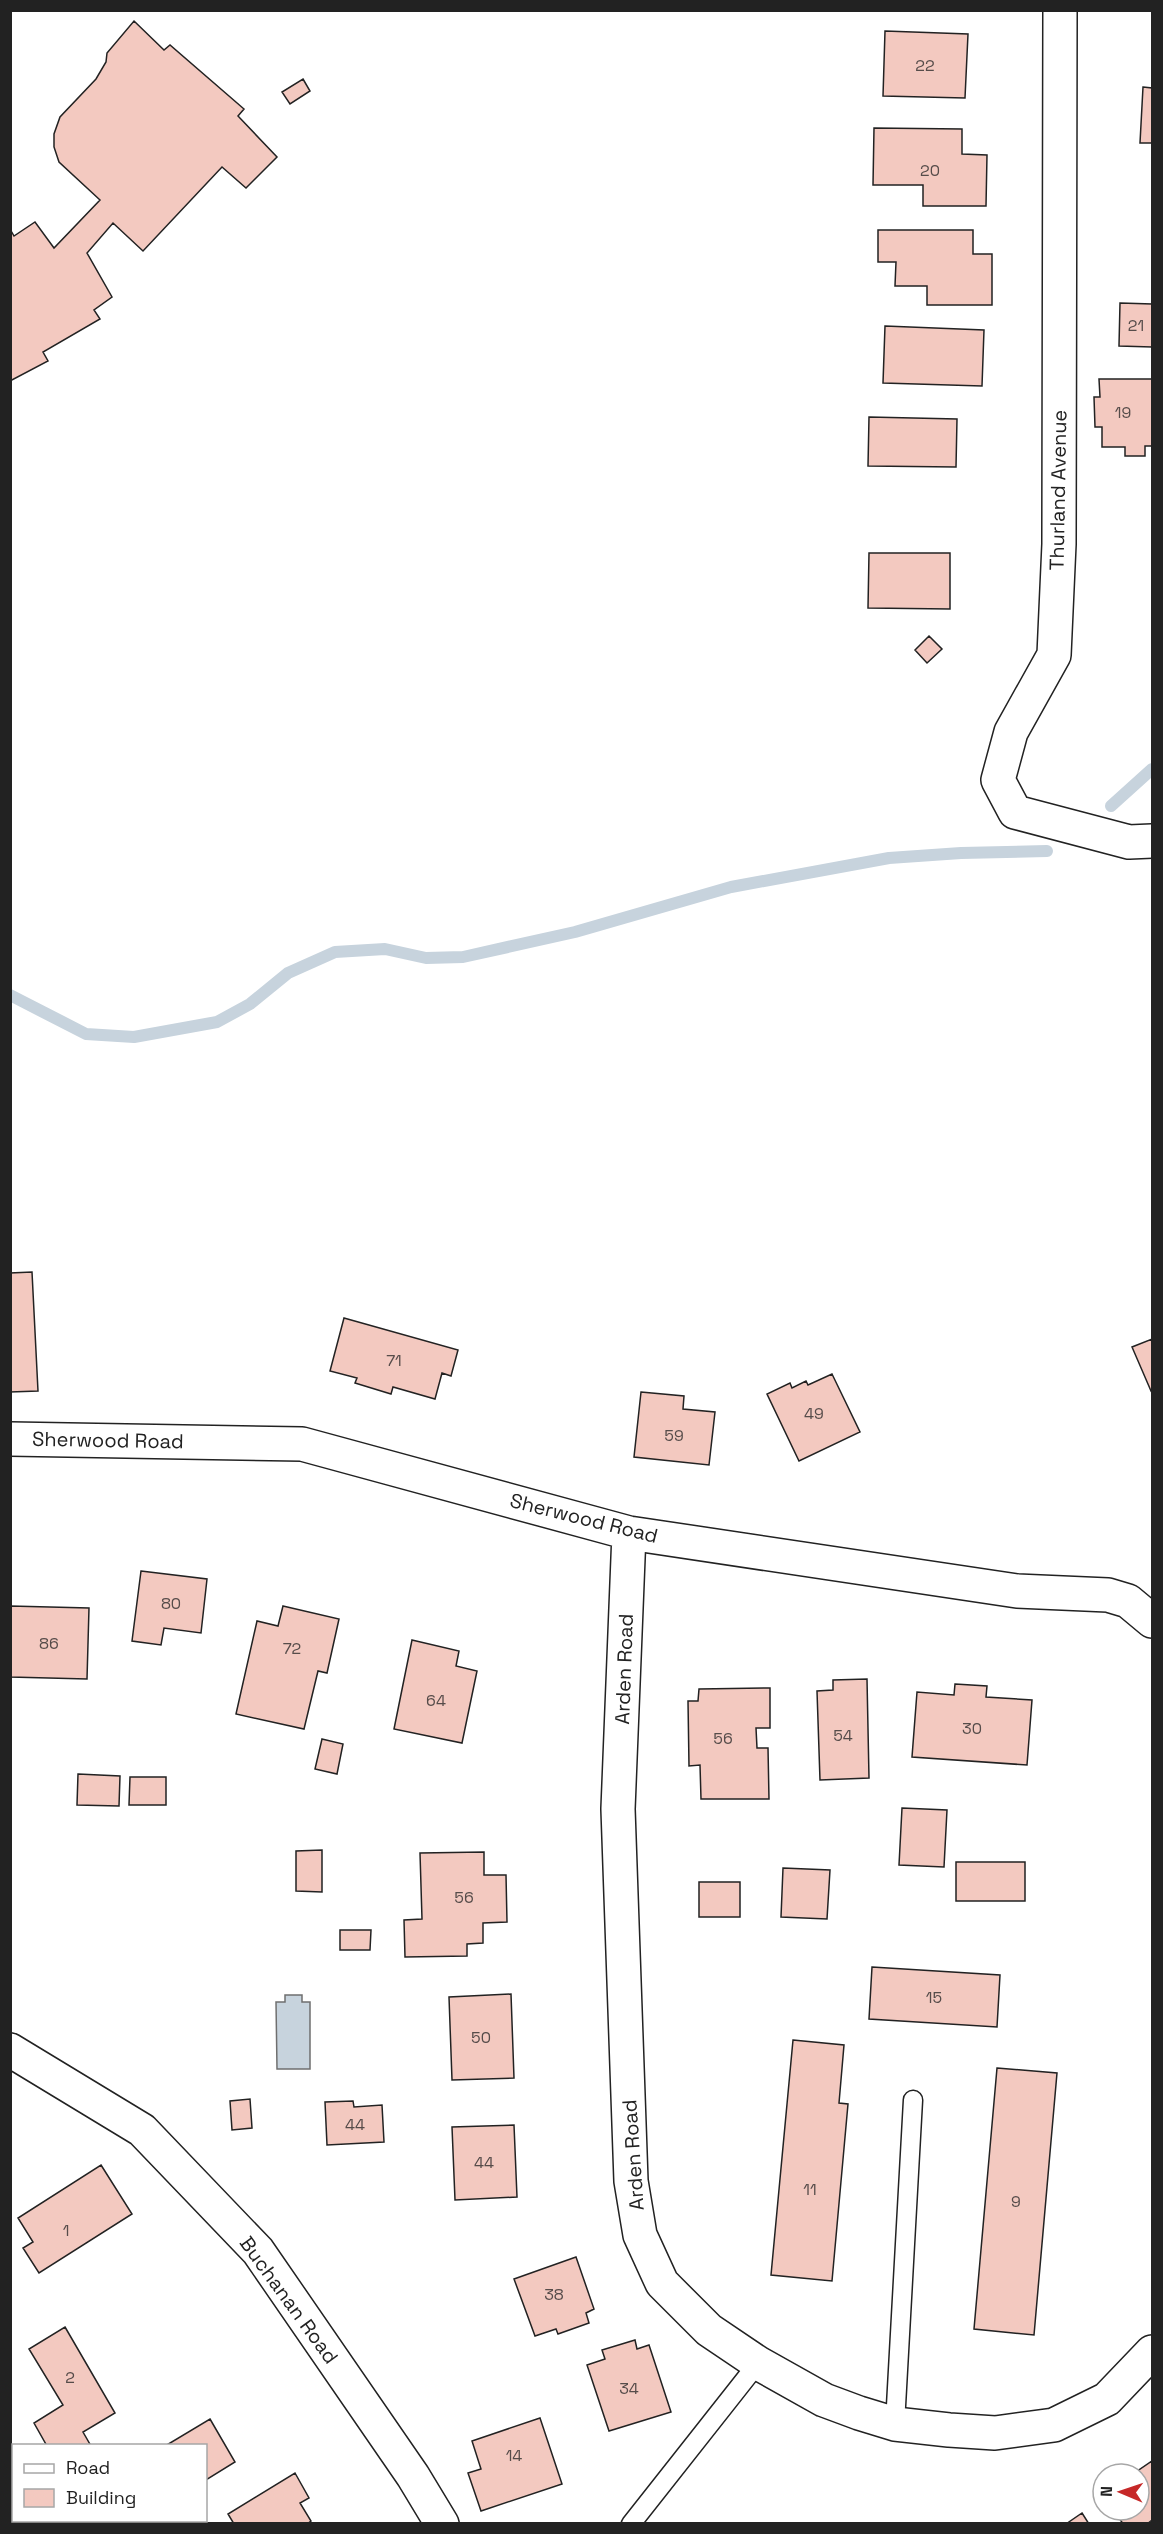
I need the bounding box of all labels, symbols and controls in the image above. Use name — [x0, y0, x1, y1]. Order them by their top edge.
house number: 22 — [915, 55, 935, 76]
house number: 20 — [920, 160, 940, 181]
house number: 21 — [1128, 315, 1144, 336]
house number: 19 — [1115, 402, 1131, 423]
street label: Thurland Avenue — [1044, 409, 1072, 571]
house number: 71 — [386, 1350, 402, 1371]
house number: 49 — [804, 1403, 824, 1424]
house number: 59 — [664, 1425, 684, 1446]
street label: Sherwood Road — [32, 1426, 184, 1454]
street label: Sherwood Road — [507, 1487, 661, 1549]
house number: 80 — [161, 1593, 181, 1614]
street label: Arden Road — [609, 1613, 639, 1725]
house number: 86 — [39, 1633, 59, 1654]
house number: 72 — [283, 1638, 301, 1659]
house number: 64 — [426, 1690, 446, 1711]
house number: 30 — [962, 1718, 982, 1739]
house number: 54 — [833, 1725, 853, 1746]
house number: 56 — [713, 1728, 733, 1749]
house number: 56 — [454, 1887, 474, 1908]
house number: 15 — [926, 1987, 942, 2008]
house number: 50 — [471, 2027, 491, 2048]
street label: Arden Road — [616, 2099, 650, 2211]
house number: 44 — [345, 2114, 365, 2135]
house number: 44 — [474, 2152, 494, 2173]
house number: 11 — [803, 2179, 817, 2200]
house number: 9 — [1011, 2191, 1021, 2212]
house number: 1 — [63, 2220, 69, 2241]
street label: Buchanan Road — [234, 2231, 344, 2369]
house number: 38 — [544, 2284, 564, 2305]
house number: 2 — [65, 2367, 75, 2388]
house number: 34 — [619, 2378, 639, 2399]
legend — [12, 2444, 207, 2522]
house number: 14 — [506, 2445, 522, 2466]
text: Road — [66, 2456, 110, 2479]
north arrow — [1091, 2462, 1151, 2522]
text: Building — [66, 2486, 136, 2509]
text: N — [1096, 2486, 1117, 2497]

